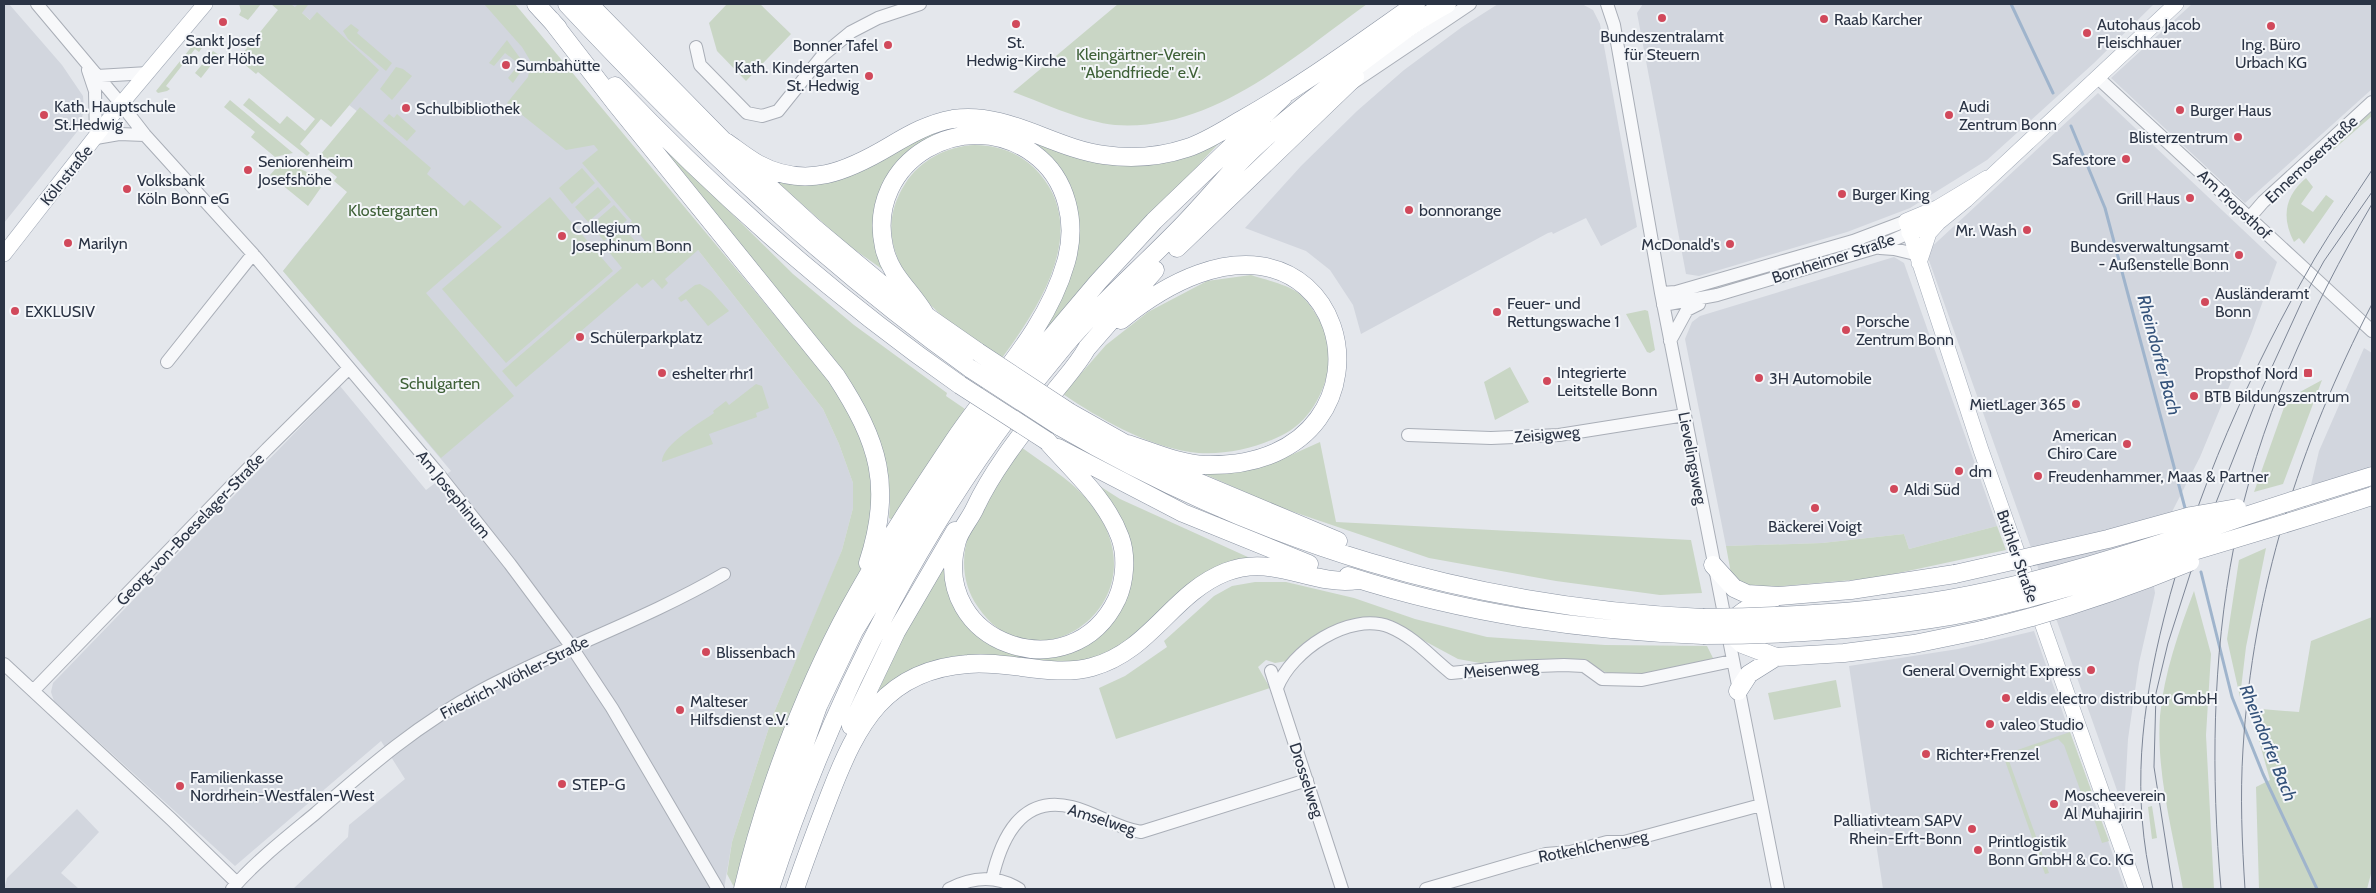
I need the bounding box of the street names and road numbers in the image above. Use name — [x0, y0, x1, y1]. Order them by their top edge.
street label: Ennemoserstraße — [2261, 112, 2362, 207]
street label: Kölnstraße — [36, 141, 96, 209]
street label: Am Propsthof — [2194, 165, 2276, 244]
street label: Bornheimer Straße — [1769, 230, 1897, 287]
street label: Lievelingsweg — [1674, 410, 1711, 507]
street label: Zeisigweg — [1514, 422, 1582, 447]
street label: Am Josephinum — [412, 447, 495, 542]
street label: Georg-von-Boeselager-Straße — [113, 449, 268, 609]
street label: Brühler Straße — [1993, 507, 2042, 605]
street label: Friedrich-Wöhler-Straße — [437, 632, 592, 723]
street label: Meisenweg — [1463, 657, 1541, 682]
street label: Drosselweg — [1285, 740, 1328, 821]
street label: Amselweg — [1066, 800, 1139, 840]
street label: Rotkehlchenweg — [1537, 826, 1651, 866]

